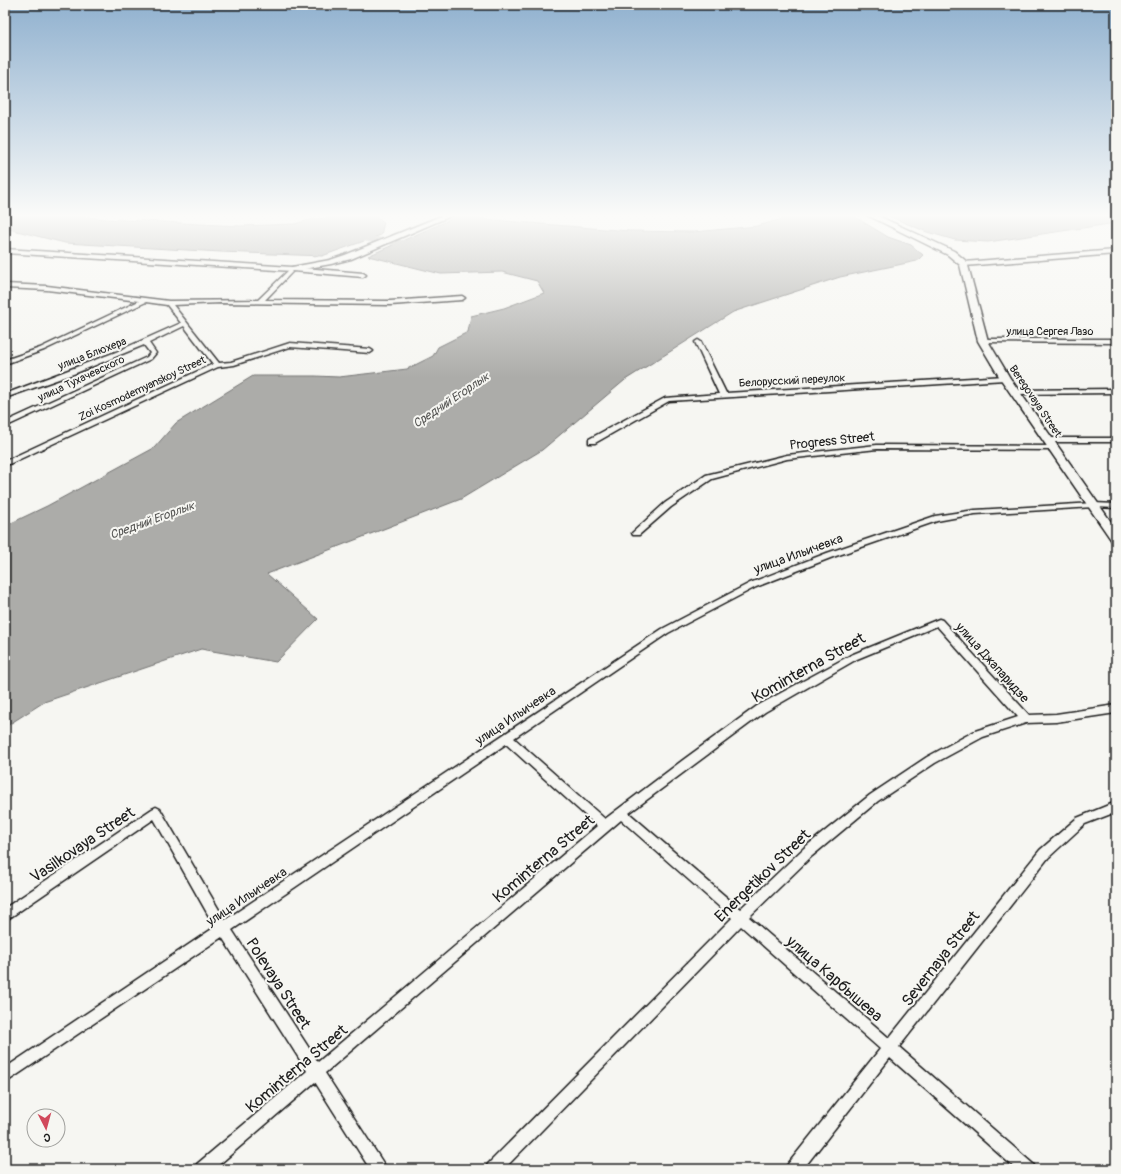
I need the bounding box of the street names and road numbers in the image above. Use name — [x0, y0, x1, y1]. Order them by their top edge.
street label: улица Сергея Лазо — [1006, 325, 1094, 338]
street label: улица Блюхера — [55, 335, 128, 373]
street label: улица Тухачевского — [35, 353, 127, 405]
street label: Zoi Kosmodemyanskoy Street — [77, 353, 208, 424]
street label: Beregovaya Street — [1007, 363, 1065, 440]
street label: Белорусский переулок — [738, 371, 846, 390]
street label: Progress Street — [789, 429, 876, 453]
street label: улица Ильичевка — [751, 530, 845, 578]
street label: улица Джапаридзе — [951, 619, 1033, 707]
street label: Kominterna Street — [748, 628, 869, 707]
street label: улица Ильичевка — [471, 683, 559, 749]
street label: Vasilkovaya Street — [26, 802, 139, 887]
street label: Kominterna Street — [489, 810, 599, 907]
street label: Energetikov Street — [711, 825, 815, 927]
street label: улица Ильичевка — [202, 864, 290, 930]
street label: Severnaya Street — [897, 906, 985, 1010]
street label: улица Карбышева — [781, 931, 887, 1026]
street label: Polevaya Street — [241, 934, 315, 1033]
street label: Kominterna Street — [242, 1020, 352, 1117]

